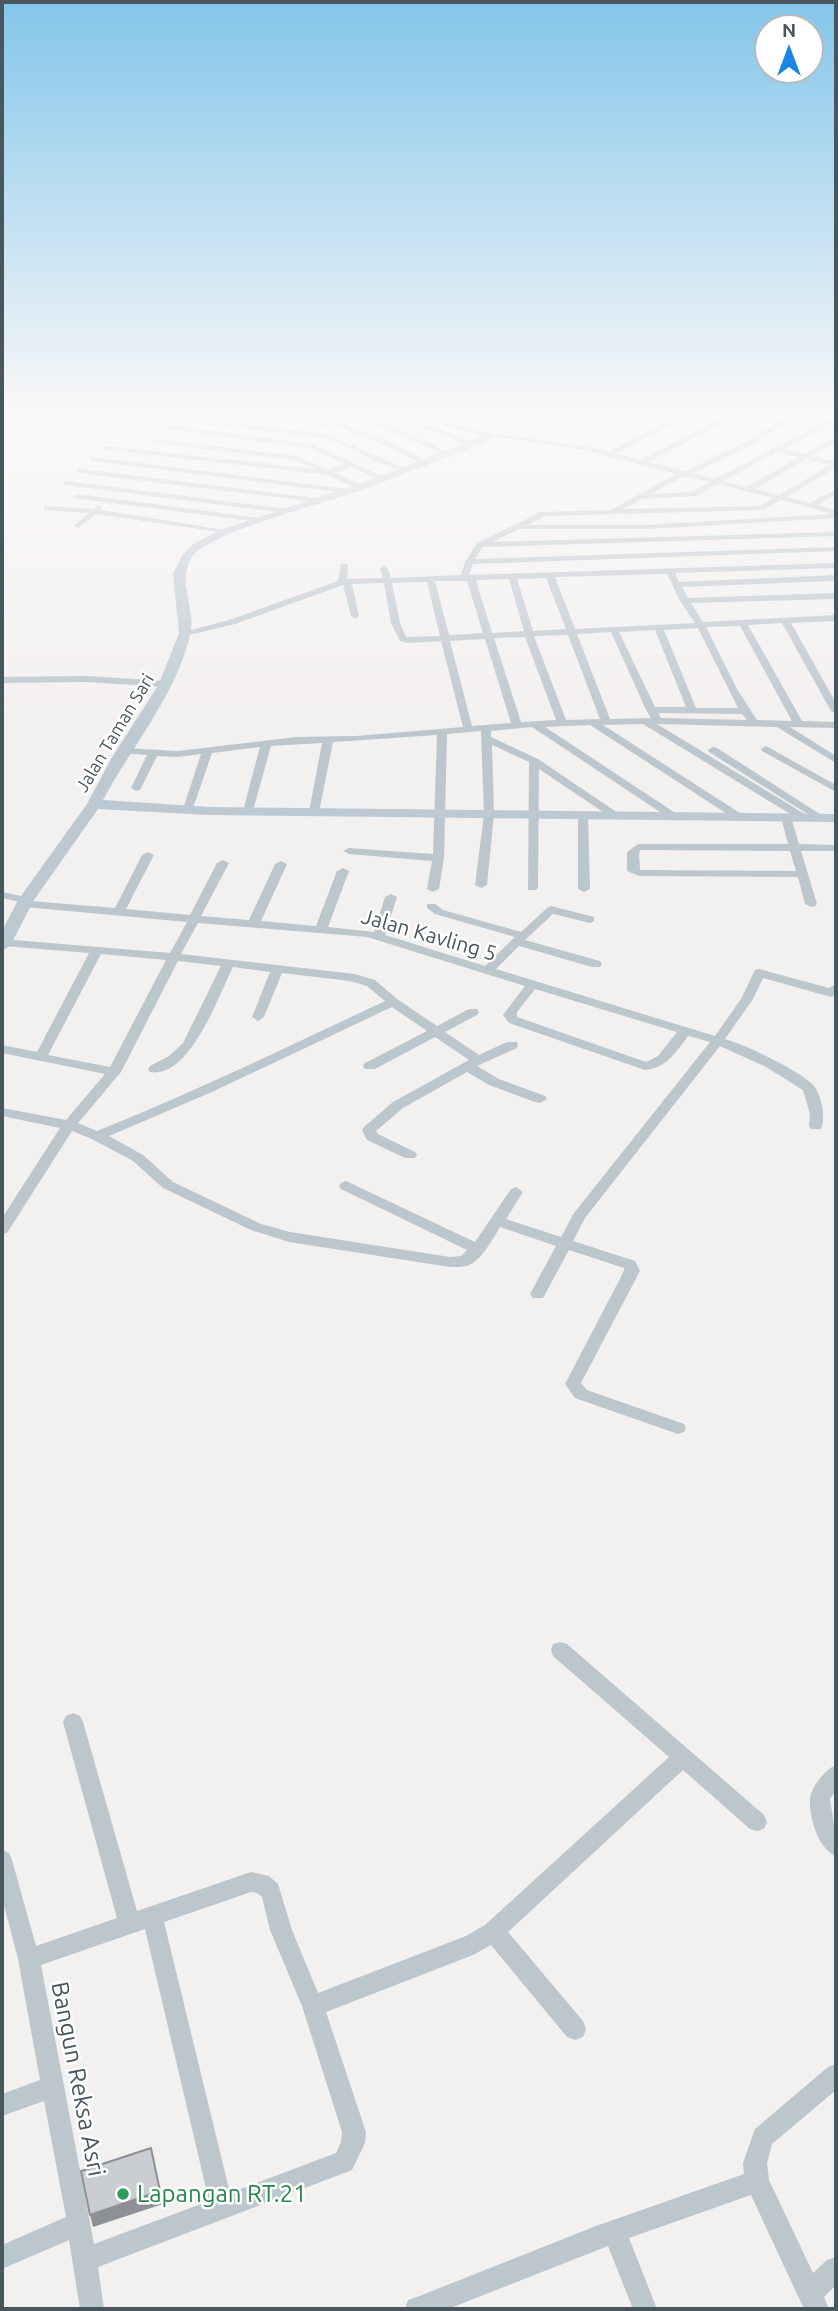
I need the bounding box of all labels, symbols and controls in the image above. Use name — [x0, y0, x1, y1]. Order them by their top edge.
north arrow — [754, 14, 824, 84]
text: N — [782, 19, 796, 41]
street label: Jalan Taman Sari — [71, 670, 159, 796]
street label: Jalan Kavling 5 — [359, 904, 499, 966]
street label: Bangun Reksa Asri — [45, 1979, 111, 2179]
place label: Lapangan RT.21 — [137, 2180, 307, 2208]
marker: Lapangan RT.21 — [115, 2186, 131, 2202]

